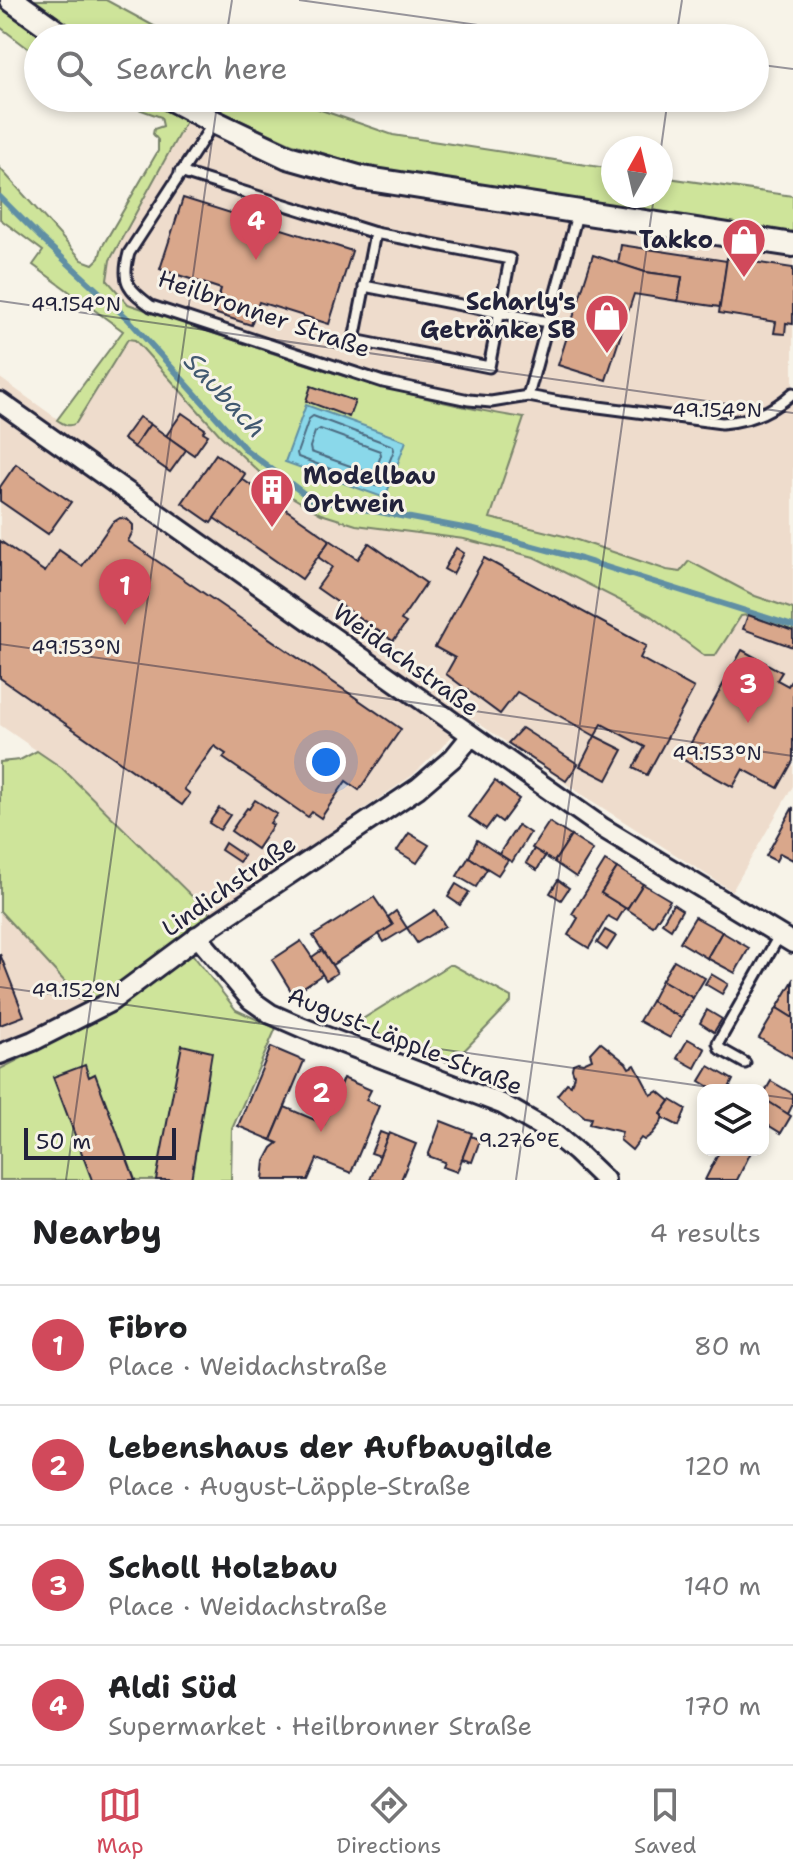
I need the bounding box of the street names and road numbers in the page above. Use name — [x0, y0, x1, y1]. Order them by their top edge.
street label: Heilbronner Straße — [154, 263, 374, 365]
street label: Weidachstraße — [326, 596, 486, 724]
street label: Lindichstraße — [155, 828, 303, 944]
street label: August-Läpple-Straße — [283, 979, 527, 1103]

